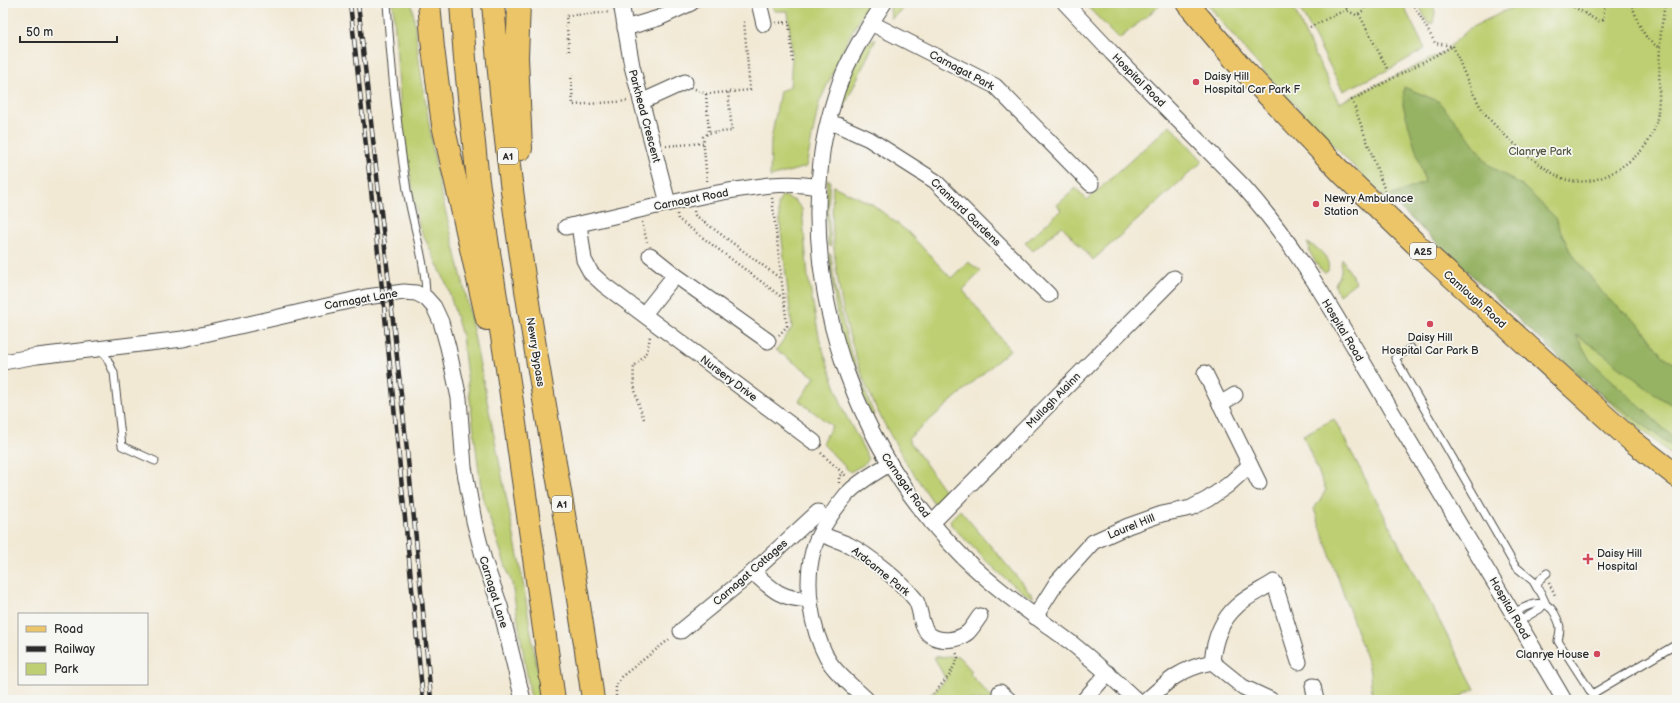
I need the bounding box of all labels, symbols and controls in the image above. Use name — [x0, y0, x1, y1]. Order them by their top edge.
scale bar — [20, 18, 117, 44]
text: 50 m — [26, 25, 53, 40]
street label: Carnagat Park — [927, 48, 997, 93]
street label: Hospital Road — [1109, 51, 1168, 110]
street label: Parkhead Crescent — [626, 68, 663, 165]
place label: Daisy Hill Hospital Car Park F — [1204, 70, 1300, 96]
marker: Daisy Hill Hospital Car Park F — [1191, 77, 1201, 87]
park label: Clanrye Park — [1508, 145, 1572, 158]
road number: A1 — [498, 148, 518, 164]
street label: Crannard Gardens — [928, 176, 1004, 249]
street label: Carnagat Road — [653, 186, 730, 213]
place label: Newry Ambulance Station — [1324, 192, 1414, 218]
marker: Newry Ambulance Station — [1311, 199, 1321, 209]
road number: A25 — [1410, 243, 1436, 259]
street label: Camlough Road — [1441, 268, 1509, 331]
street label: Carnagat Lane — [323, 287, 399, 312]
street label: Hospital Road — [1319, 297, 1366, 364]
street label: Newry Bypass — [524, 317, 547, 388]
marker: Daisy Hill Hospital Car Park B — [1425, 319, 1435, 329]
place label: Daisy Hill Hospital Car Park B — [1382, 331, 1479, 357]
street label: Nursery Drive — [698, 353, 760, 404]
street label: Mullagh Alainn — [1024, 370, 1083, 431]
street label: Carnagat Road — [878, 450, 933, 520]
road number: A1 — [552, 496, 572, 512]
street label: Laurel Hill — [1106, 511, 1157, 542]
street label: Carnagat Cottages — [710, 536, 791, 608]
street label: Ardcarne Park — [849, 544, 913, 599]
place label: Daisy Hill Hospital — [1597, 547, 1642, 573]
marker: Daisy Hill Hospital — [1582, 553, 1594, 565]
street label: Carnagat Lane — [476, 555, 511, 630]
street label: Hospital Road — [1486, 575, 1533, 642]
legend — [18, 613, 148, 685]
text: Road — [54, 622, 83, 637]
text: Railway — [54, 642, 96, 657]
place label: Clanrye House — [1516, 648, 1589, 661]
marker: Clanrye House — [1592, 649, 1602, 659]
text: Park — [54, 662, 78, 677]

